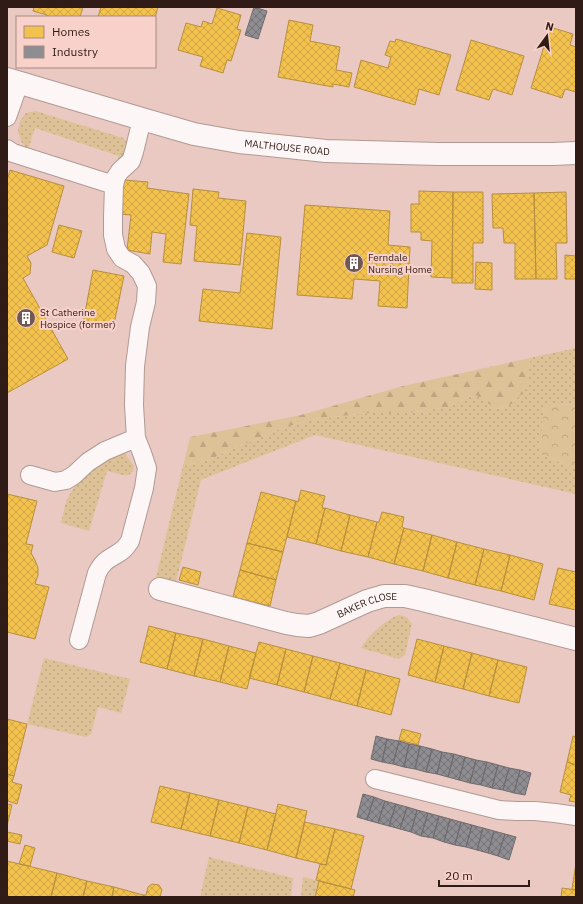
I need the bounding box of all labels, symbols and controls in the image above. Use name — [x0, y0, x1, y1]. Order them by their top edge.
legend — [16, 16, 156, 68]
north arrow — [527, 16, 567, 56]
text: N — [544, 19, 555, 34]
text: Homes — [52, 24, 90, 39]
text: Industry — [52, 44, 98, 59]
street label: MALTHOUSE ROAD — [244, 136, 330, 158]
place label: Ferndale Nursing Home — [368, 251, 433, 276]
building icon: Ferndale Nursing Home — [343, 252, 365, 274]
place label: St Catherine Hospice (former) — [40, 306, 116, 331]
building icon: St Catherine Hospice (former) — [15, 307, 37, 329]
street label: BAKER CLOSE — [335, 589, 397, 621]
scale bar — [439, 862, 529, 888]
text: 20 m — [445, 868, 473, 883]

